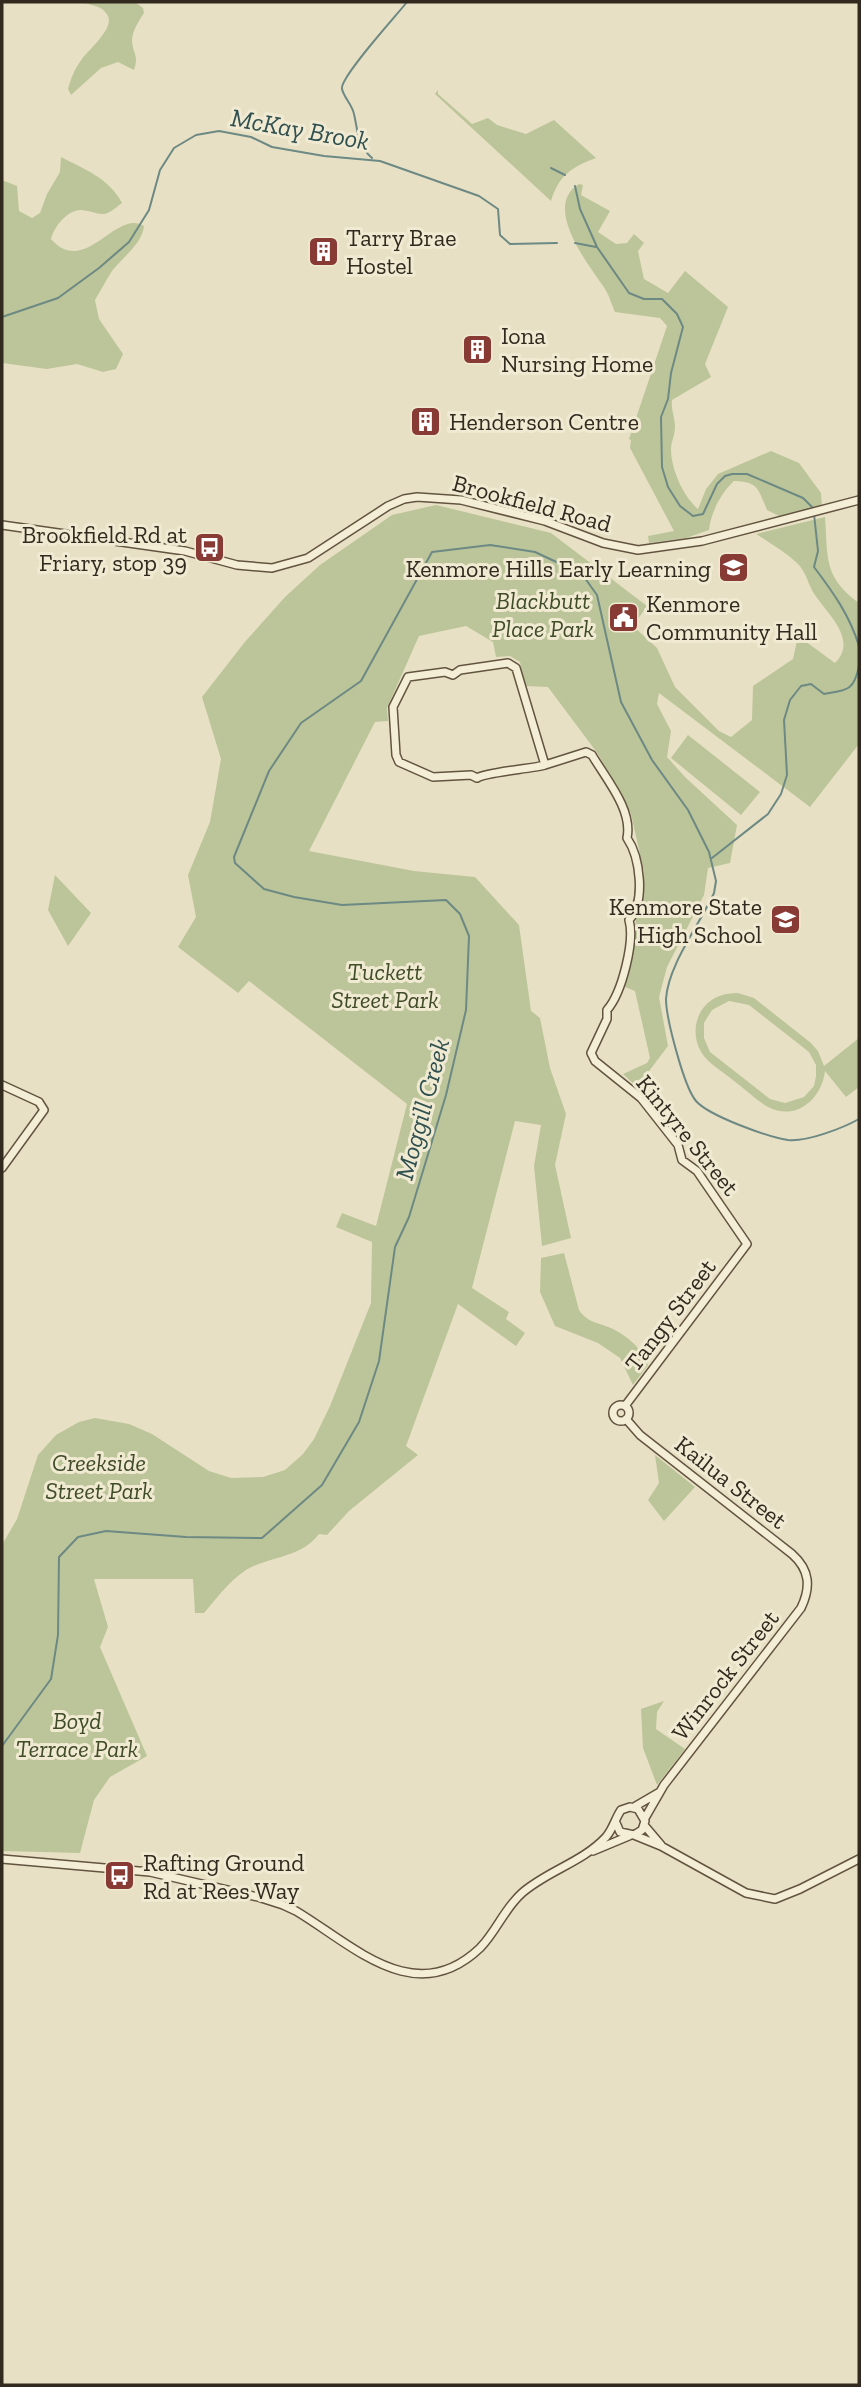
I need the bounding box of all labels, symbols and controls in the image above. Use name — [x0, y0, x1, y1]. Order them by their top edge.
water label: McKay Brook — [228, 101, 372, 157]
place label: Tarry Brae Hostel — [346, 223, 457, 280]
building icon: Tarry Brae Hostel — [306, 234, 340, 268]
place label: Iona Nursing Home — [501, 321, 653, 378]
building icon: Iona Nursing Home — [461, 332, 495, 366]
building icon: Henderson Centre — [409, 404, 443, 438]
place label: Henderson Centre — [449, 407, 639, 436]
street label: Brookfield Road — [449, 468, 615, 538]
place label: Brookfield Rd at Friary, stop 39 — [22, 520, 187, 577]
bus stop icon: Brookfield Rd at Friary, stop 39 — [193, 531, 227, 565]
school or university icon: Kenmore Hills Early Learning — [717, 551, 751, 585]
place label: Kenmore Hills Early Learning — [405, 554, 711, 583]
park label: Blackbutt Place Park — [492, 586, 594, 643]
place label: Kenmore Community Hall — [646, 589, 817, 646]
public building icon: Kenmore Community Hall — [606, 600, 640, 634]
place label: Kenmore State High School — [609, 892, 762, 949]
school or university icon: Kenmore State High School — [768, 903, 802, 937]
park label: Tuckett Street Park — [331, 957, 439, 1014]
water label: Moggill Creek — [388, 1035, 456, 1183]
street label: Kintyre Street — [630, 1069, 746, 1201]
street label: Tangy Street — [618, 1253, 722, 1377]
street label: Kailua Street — [669, 1429, 793, 1535]
park label: Creekside Street Park — [45, 1448, 153, 1505]
street label: Winrock Street — [665, 1604, 785, 1746]
park label: Boyd Terrace Park — [16, 1706, 139, 1763]
place label: Rafting Ground Rd at Rees Way — [143, 1848, 304, 1905]
bus stop icon: Rafting Ground Rd at Rees Way — [103, 1859, 137, 1893]

